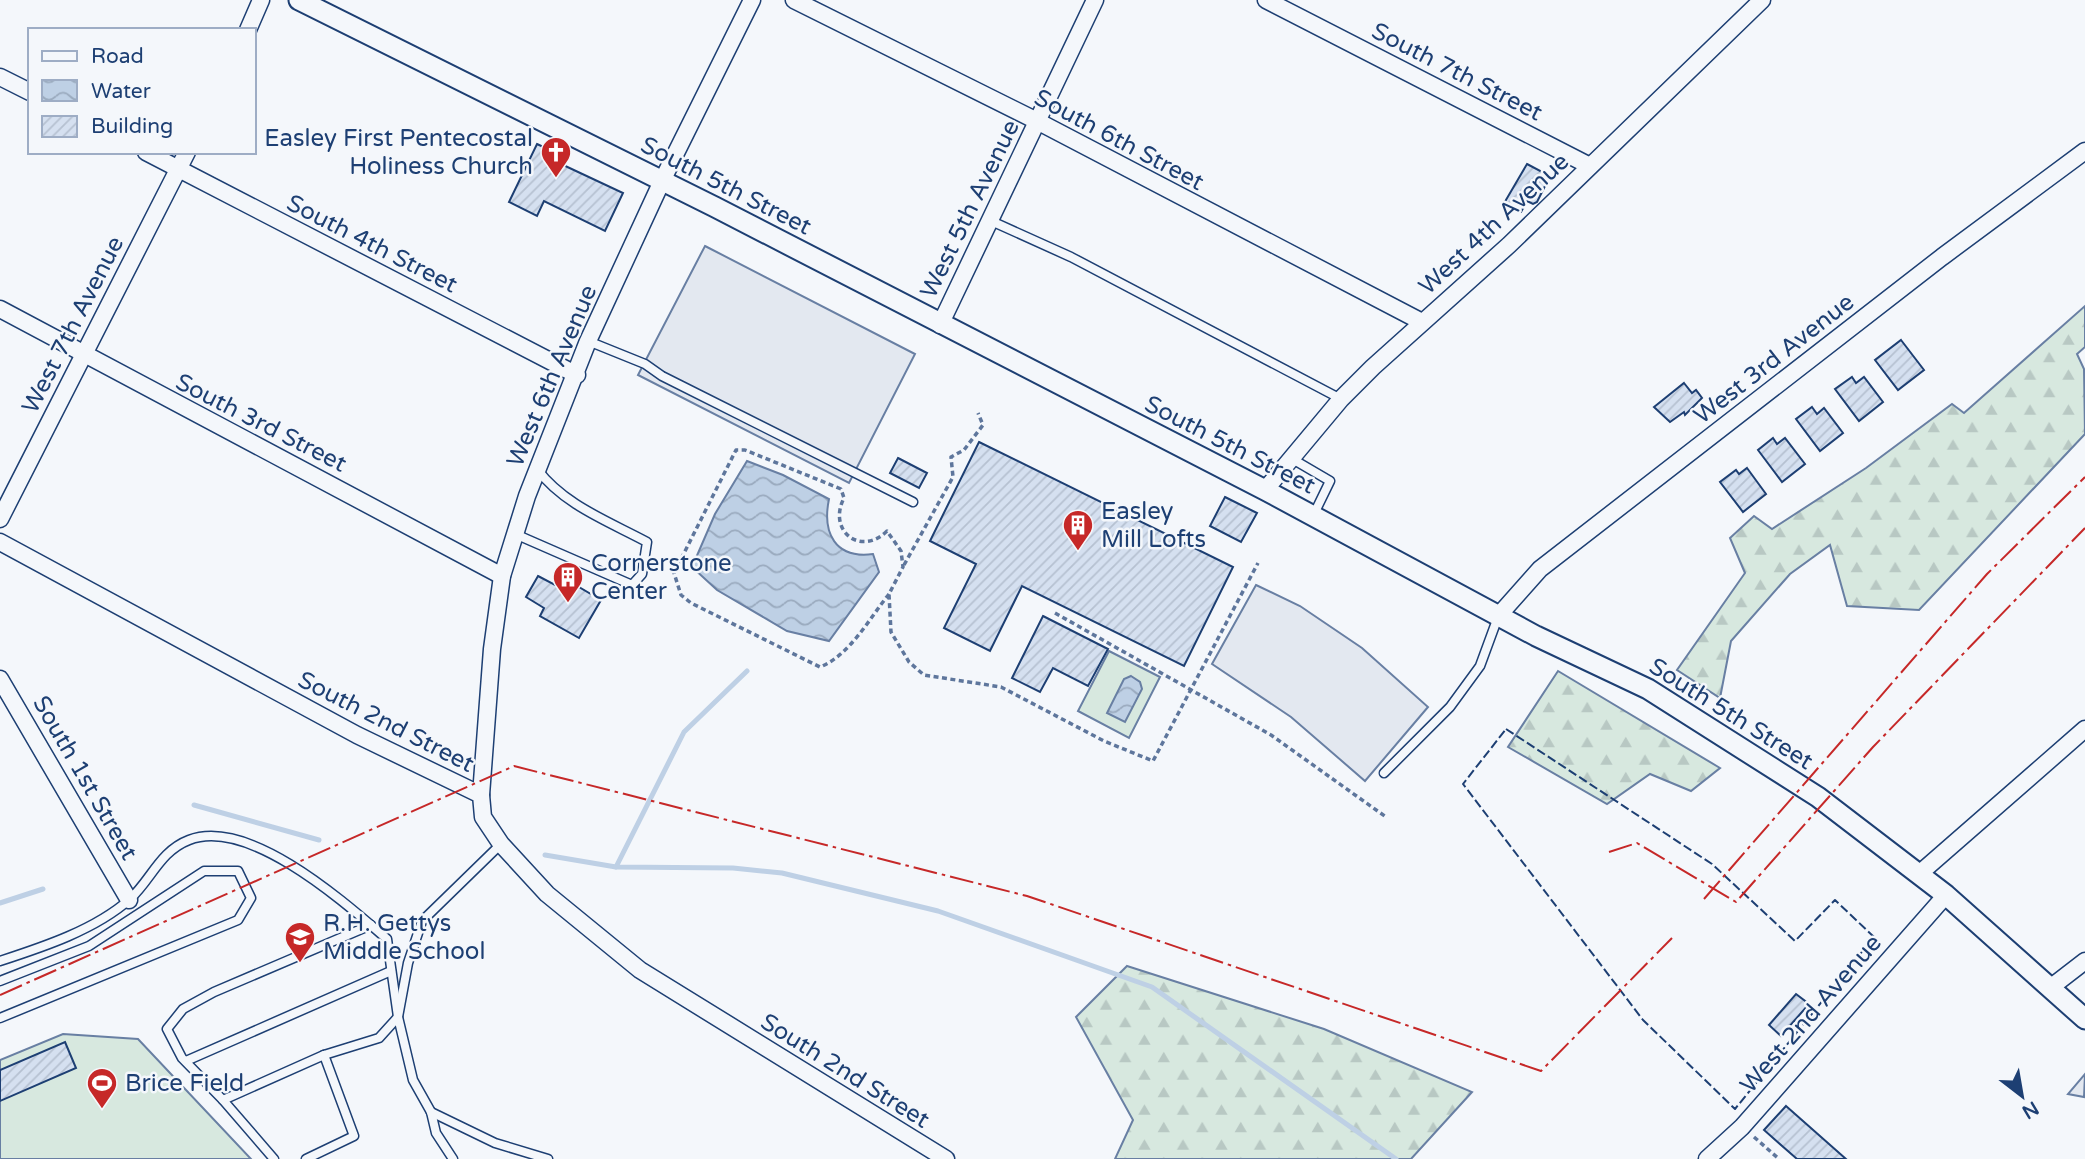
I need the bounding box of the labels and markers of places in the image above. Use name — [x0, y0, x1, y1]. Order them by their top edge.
place label: Easley First Pentecostal Holiness Church — [264, 124, 533, 181]
church icon: Easley First Pentecostal Holiness Church — [539, 135, 573, 179]
place label: Easley Mill Lofts — [1101, 497, 1206, 554]
building icon: Easley Mill Lofts — [1061, 508, 1095, 552]
place label: Cornerstone Center — [591, 549, 732, 606]
building icon: Cornerstone Center — [551, 560, 585, 604]
place label: R.H. Gettys Middle School — [323, 909, 485, 966]
school or university icon: R.H. Gettys Middle School — [283, 920, 317, 964]
sports icon: Brice Field — [85, 1066, 119, 1110]
place label: Brice Field — [125, 1069, 244, 1098]

